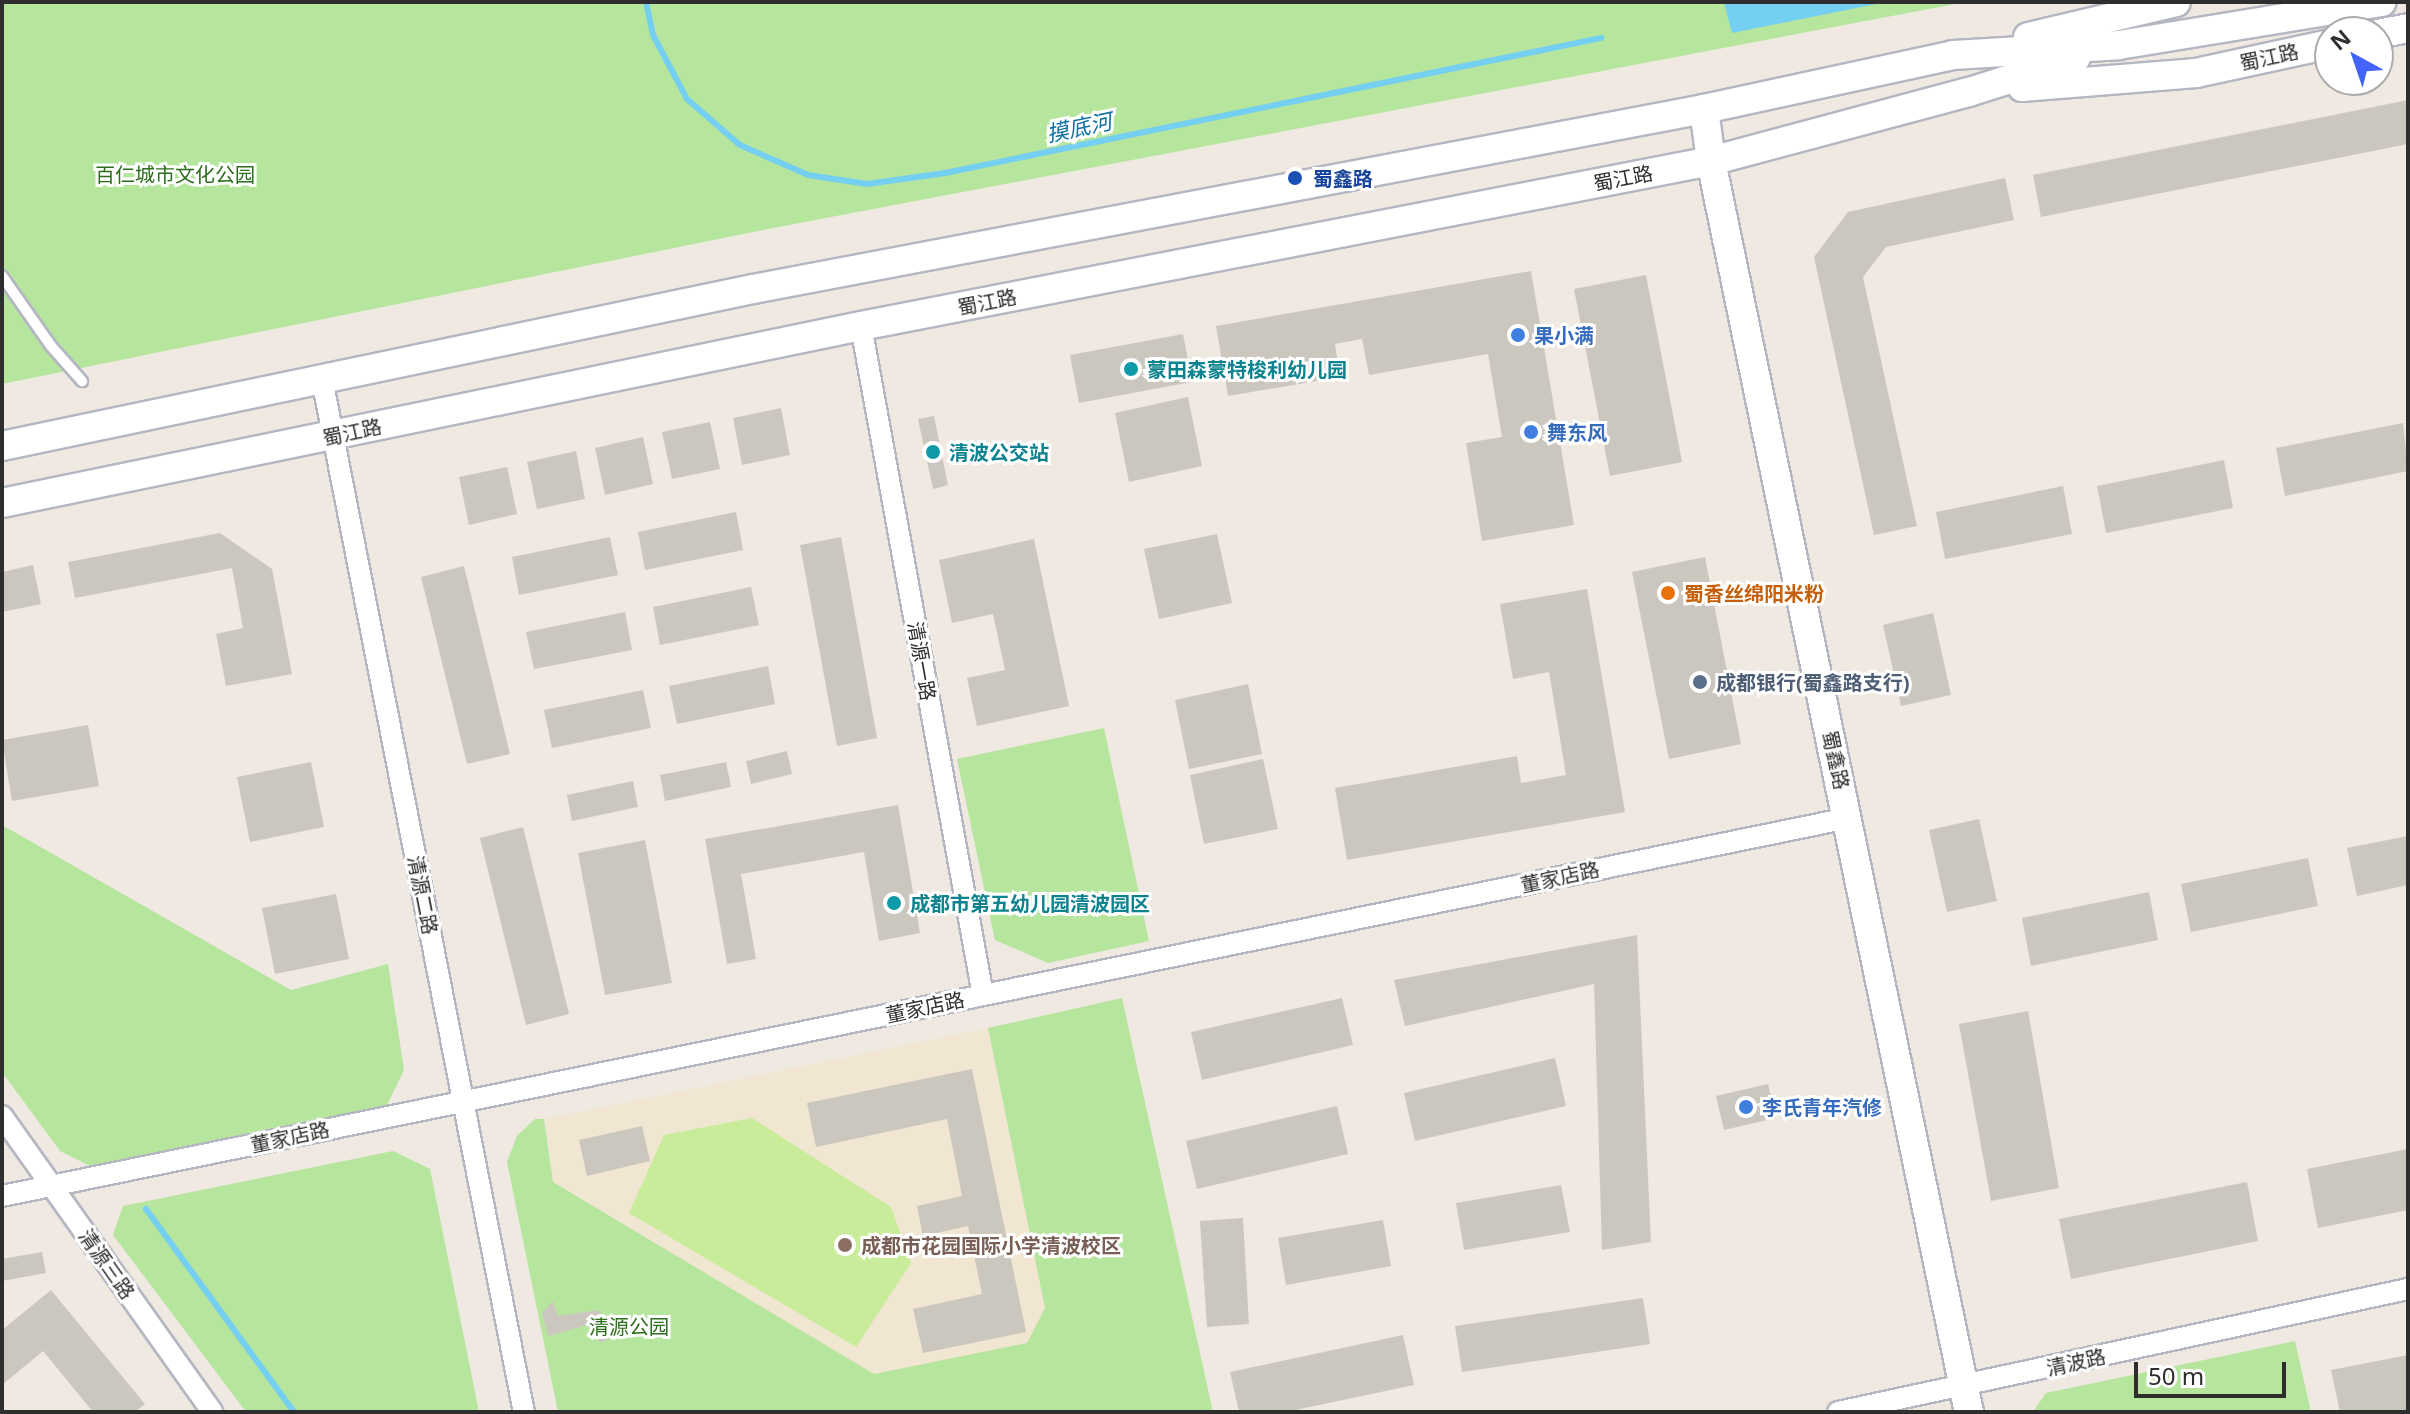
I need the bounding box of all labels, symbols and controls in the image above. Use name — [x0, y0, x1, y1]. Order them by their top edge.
north arrow — [2314, 16, 2394, 96]
text: N — [2323, 22, 2356, 56]
street label: 蜀江路 — [2237, 39, 2301, 75]
water label: 摸底河 — [1044, 107, 1114, 147]
street label: 蜀江路 — [1591, 160, 1655, 196]
park label: 百仁城市文化公园 — [95, 162, 255, 186]
place label: 蜀鑫路 — [1313, 166, 1373, 190]
marker: 蜀鑫路 — [1284, 167, 1306, 189]
street label: 蜀江路 — [955, 284, 1019, 320]
place label: 果小满 — [1534, 323, 1594, 347]
marker: 果小满 — [1509, 326, 1527, 344]
place label: 蒙田森蒙特梭利幼儿园 — [1147, 357, 1347, 381]
marker: 蒙田森蒙特梭利幼儿园 — [1122, 360, 1140, 378]
street label: 蜀江路 — [320, 414, 384, 450]
place label: 舞东风 — [1547, 420, 1607, 444]
marker: 舞东风 — [1522, 423, 1540, 441]
place label: 清波公交站 — [949, 440, 1049, 464]
marker: 清波公交站 — [924, 443, 942, 461]
place label: 蜀香丝绵阳米粉 — [1684, 581, 1824, 605]
marker: 蜀香丝绵阳米粉 — [1659, 584, 1677, 602]
street label: 清源一路 — [903, 620, 941, 702]
place label: 成都银行(蜀鑫路支行) — [1716, 670, 1910, 694]
marker: 成都银行(蜀鑫路支行) — [1691, 673, 1709, 691]
street label: 蜀鑫路 — [1818, 728, 1854, 792]
street label: 清源二路 — [404, 853, 442, 937]
street label: 董家店路 — [1518, 857, 1602, 897]
place label: 成都市第五幼儿园清波园区 — [910, 891, 1150, 915]
marker: 成都市第五幼儿园清波园区 — [885, 894, 903, 912]
street label: 董家店路 — [883, 987, 967, 1027]
place label: 李氏青年汽修 — [1762, 1095, 1882, 1119]
marker: 李氏青年汽修 — [1737, 1098, 1755, 1116]
street label: 董家店路 — [248, 1117, 332, 1157]
street label: 清源三路 — [74, 1224, 140, 1304]
place label: 成都市花园国际小学清波校区 — [861, 1233, 1121, 1257]
marker: 成都市花园国际小学清波校区 — [836, 1236, 854, 1254]
park label: 清源公园 — [589, 1314, 669, 1338]
street label: 清波路 — [2044, 1344, 2108, 1380]
scale bar — [2138, 1346, 2290, 1396]
text: 50 m — [2148, 1359, 2204, 1392]

